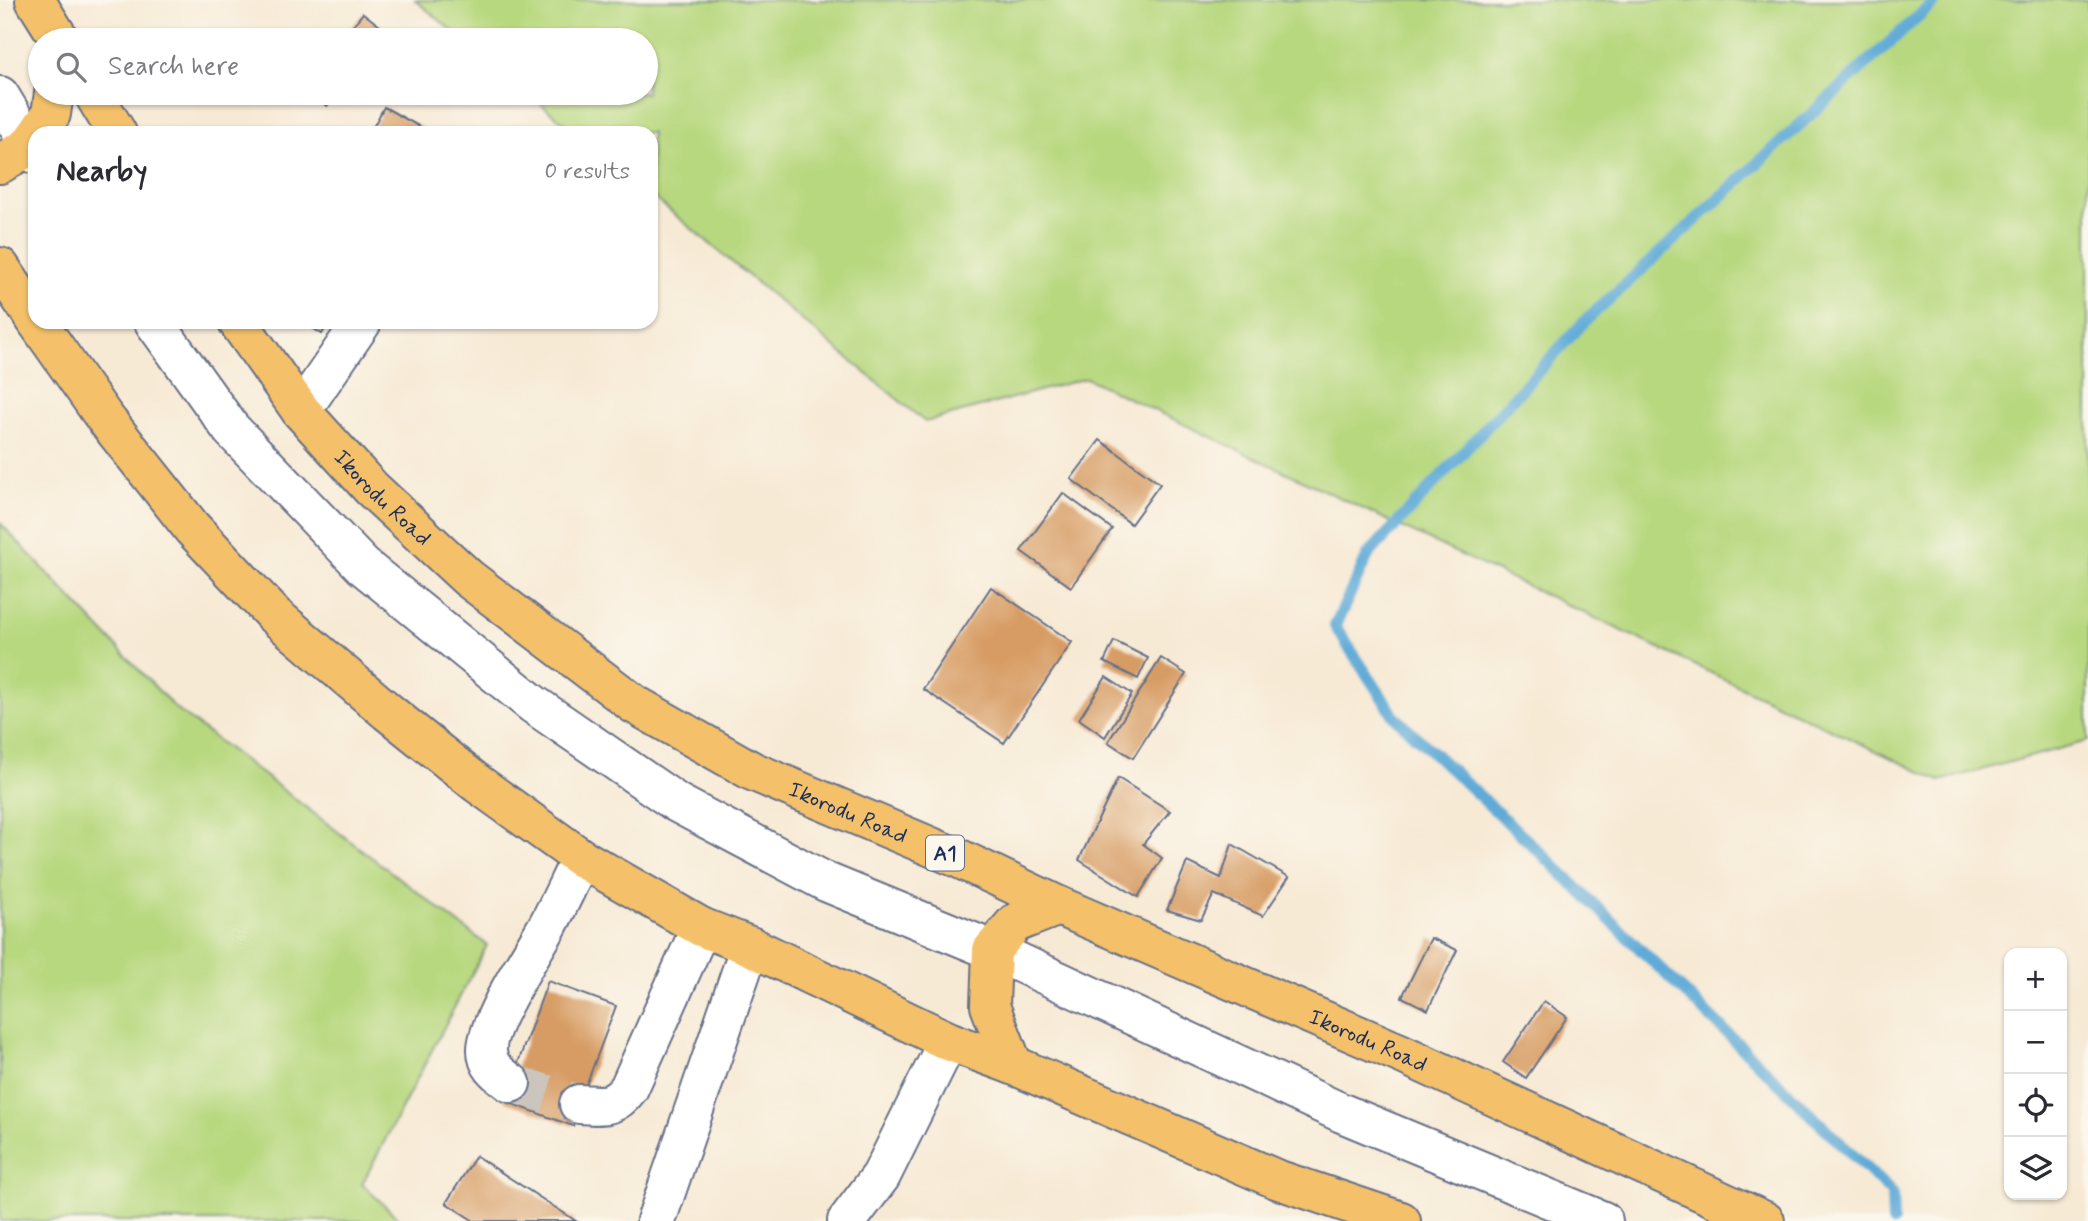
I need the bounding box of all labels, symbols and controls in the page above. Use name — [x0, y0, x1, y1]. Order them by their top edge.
search box — [28, 28, 658, 105]
icon: search — [52, 48, 90, 86]
text: Search here — [108, 50, 239, 84]
text: Nearby — [56, 152, 147, 191]
text: 0 results — [544, 157, 630, 187]
street label: Ikorodu Road — [326, 444, 437, 553]
street label: Ikorodu Road — [784, 775, 911, 852]
road number: A1 — [926, 836, 964, 870]
map controls — [2004, 948, 2067, 1200]
button: + — [2004, 948, 2067, 1011]
street label: Ikorodu Road — [1304, 1003, 1432, 1081]
button: − — [2004, 1011, 2067, 1074]
button: locate — [2004, 1074, 2067, 1137]
button: layers — [2004, 1137, 2067, 1200]

